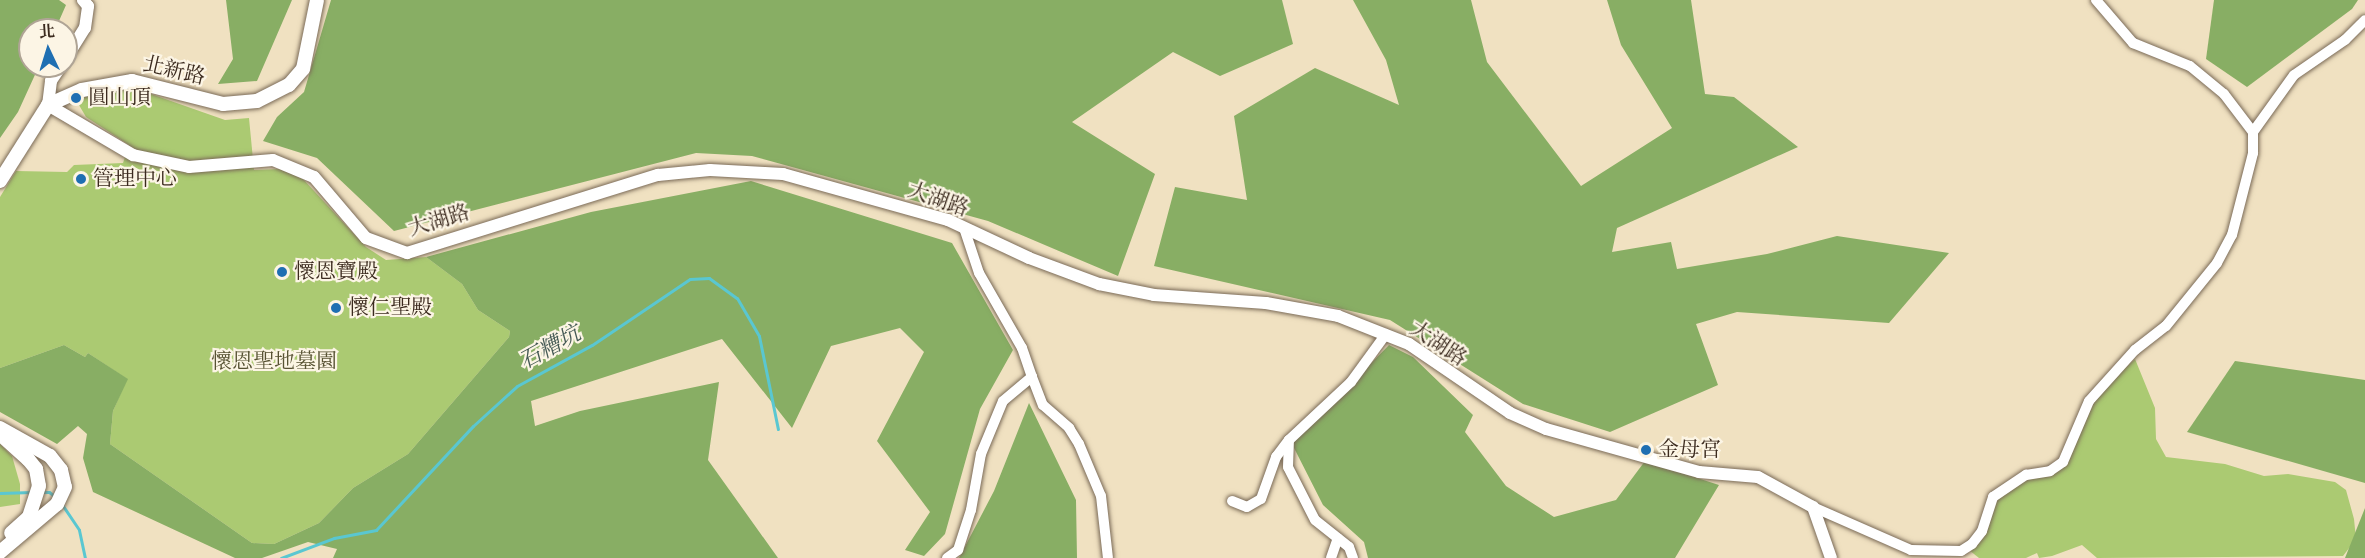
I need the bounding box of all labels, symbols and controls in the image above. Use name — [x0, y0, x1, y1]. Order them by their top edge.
north arrow — [18, 18, 78, 78]
text: 北 — [38, 22, 56, 43]
street label: 北新路 — [140, 52, 208, 90]
place label: 圓山頂 — [88, 85, 151, 111]
marker: 圓山頂 — [69, 91, 83, 105]
place label: 管理中心 — [93, 166, 177, 192]
marker: 管理中心 — [74, 172, 88, 186]
street label: 大湖路 — [904, 178, 972, 222]
street label: 大湖路 — [405, 200, 473, 242]
place label: 懷恩寶殿 — [294, 259, 378, 285]
marker: 懷恩寶殿 — [275, 265, 289, 279]
place label: 懷仁聖殿 — [348, 295, 432, 321]
marker: 懷仁聖殿 — [329, 301, 343, 315]
street label: 大湖路 — [1405, 316, 1471, 372]
water label: 石糟坑 — [515, 320, 585, 376]
park label: 懷恩聖地墓園 — [211, 349, 337, 375]
place label: 金母宮 — [1658, 437, 1721, 463]
marker: 金母宮 — [1639, 443, 1653, 457]

